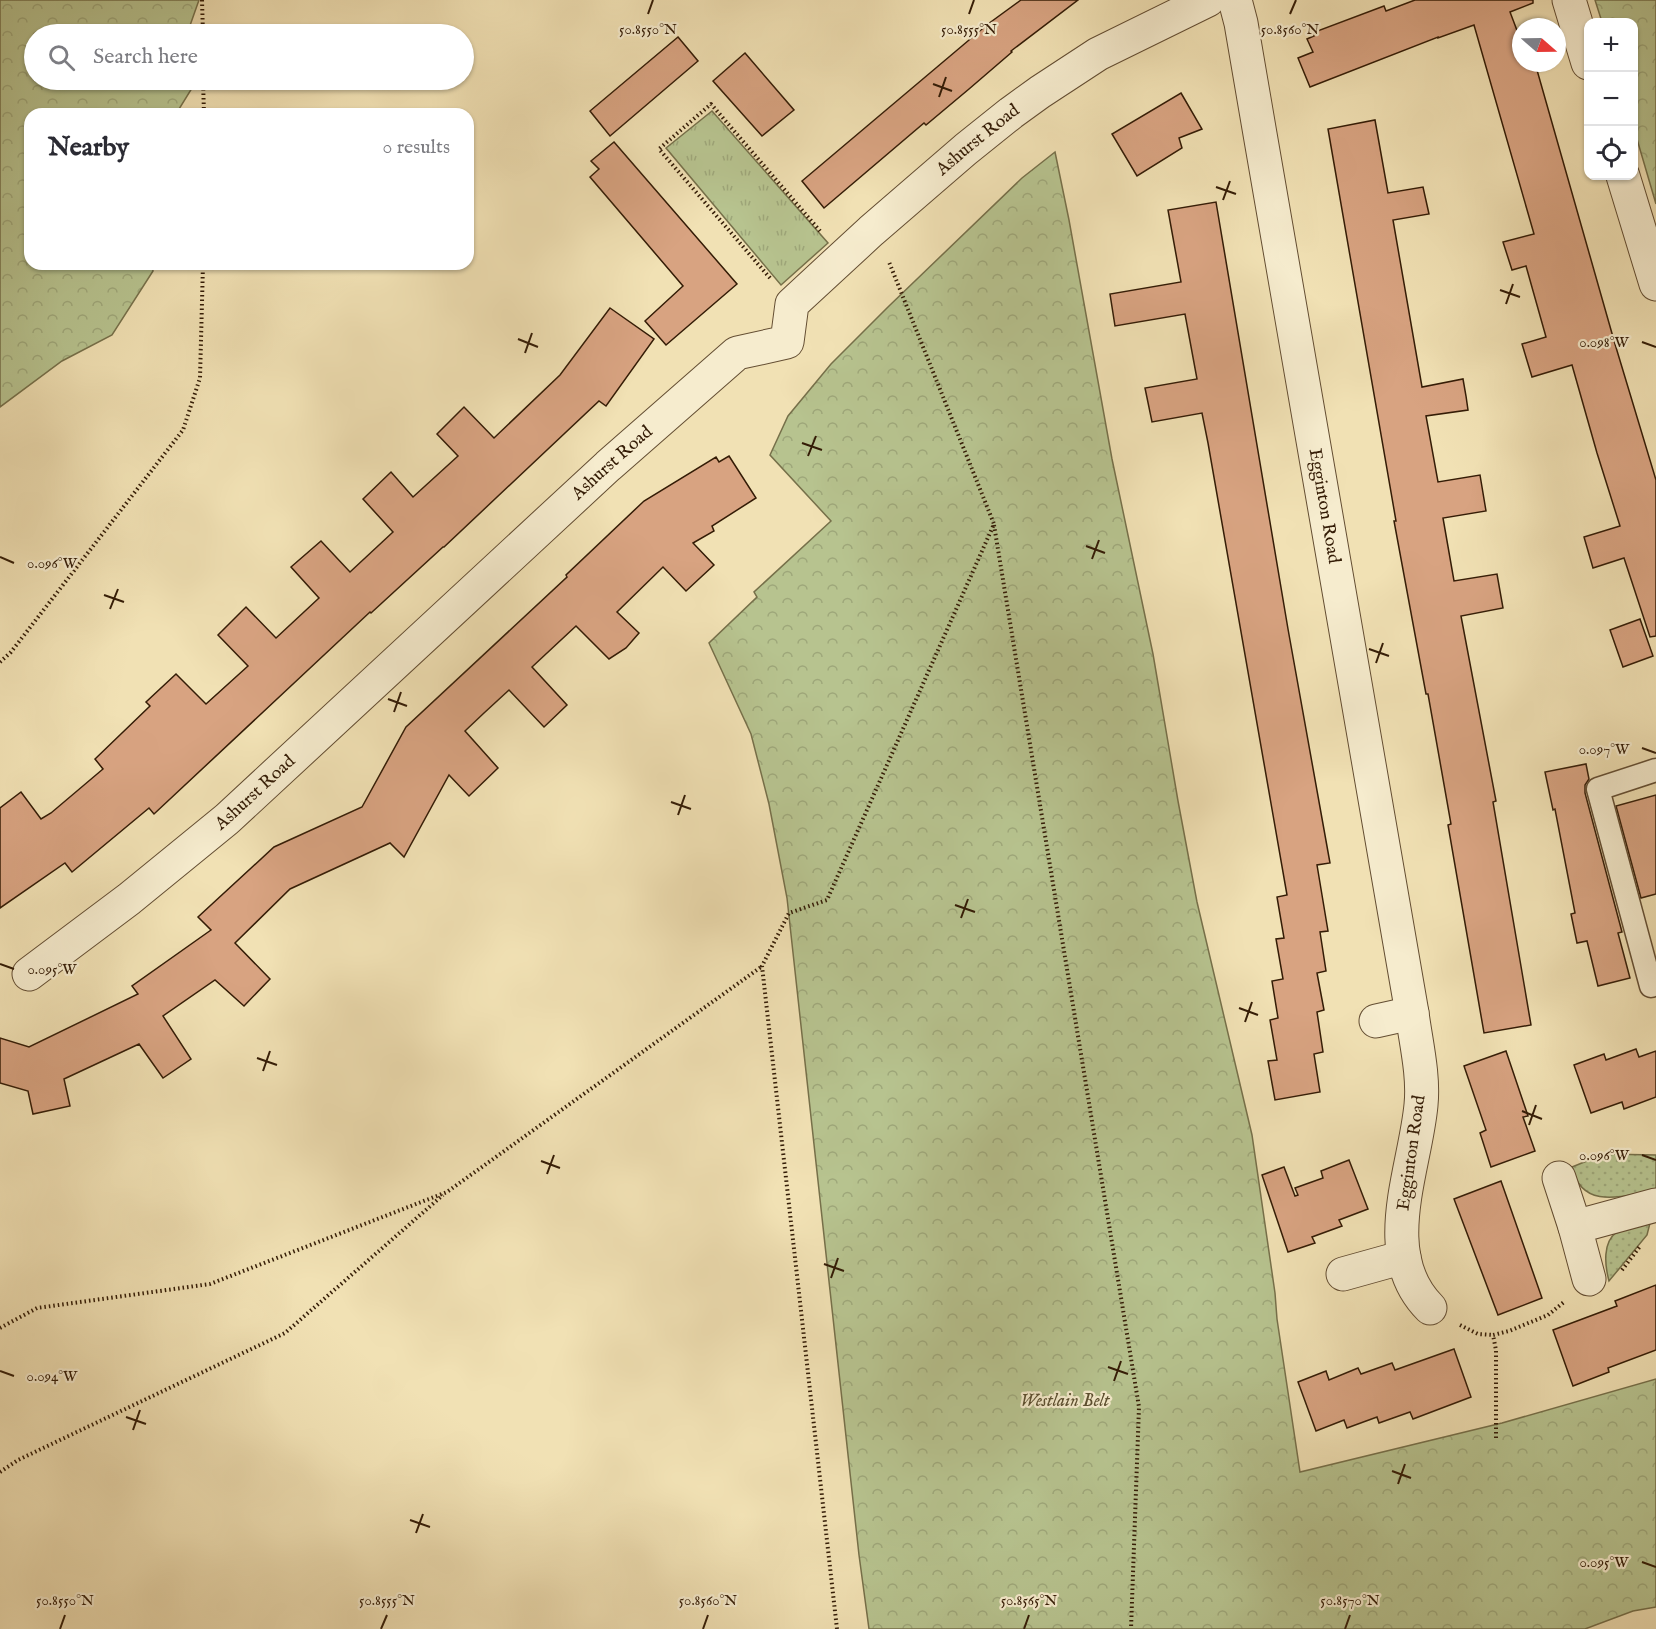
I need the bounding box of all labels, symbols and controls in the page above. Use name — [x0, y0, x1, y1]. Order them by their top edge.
north arrow — [1512, 18, 1566, 72]
map controls — [1584, 18, 1638, 180]
button: + — [1584, 18, 1638, 72]
text: 50.8550°N — [619, 20, 677, 39]
text: 50.8555°N — [941, 20, 997, 39]
text: 50.8560°N — [1261, 20, 1319, 39]
search box — [24, 24, 474, 90]
icon: search — [45, 41, 78, 74]
text: Search here — [93, 43, 198, 71]
button: − — [1584, 72, 1638, 126]
street label: Ashurst Road — [931, 99, 1024, 182]
button: locate — [1584, 126, 1638, 180]
text: Nearby — [48, 131, 129, 164]
text: 0 results — [383, 135, 450, 160]
text: 0.098°W — [1579, 333, 1629, 352]
street label: Ashurst Road — [566, 420, 658, 506]
street label: Egginton Road — [1303, 447, 1346, 566]
text: 0.096°W — [27, 554, 78, 573]
text: 0.097°W — [1579, 740, 1630, 759]
street label: Ashurst Road — [210, 750, 300, 836]
text: 0.095°W — [28, 960, 77, 979]
street label: Egginton Road — [1393, 1093, 1432, 1212]
text: 0.096°W — [1579, 1146, 1630, 1165]
text: 0.094°W — [27, 1367, 78, 1386]
park label: Westlain Belt — [1020, 1390, 1111, 1413]
text: 0.095°W — [1580, 1553, 1629, 1572]
text: 50.8550°N — [36, 1591, 94, 1610]
text: 50.8555°N — [359, 1591, 415, 1610]
text: 50.8560°N — [679, 1591, 737, 1610]
text: 50.8565°N — [1001, 1591, 1057, 1610]
text: 50.8570°N — [1320, 1591, 1380, 1610]

